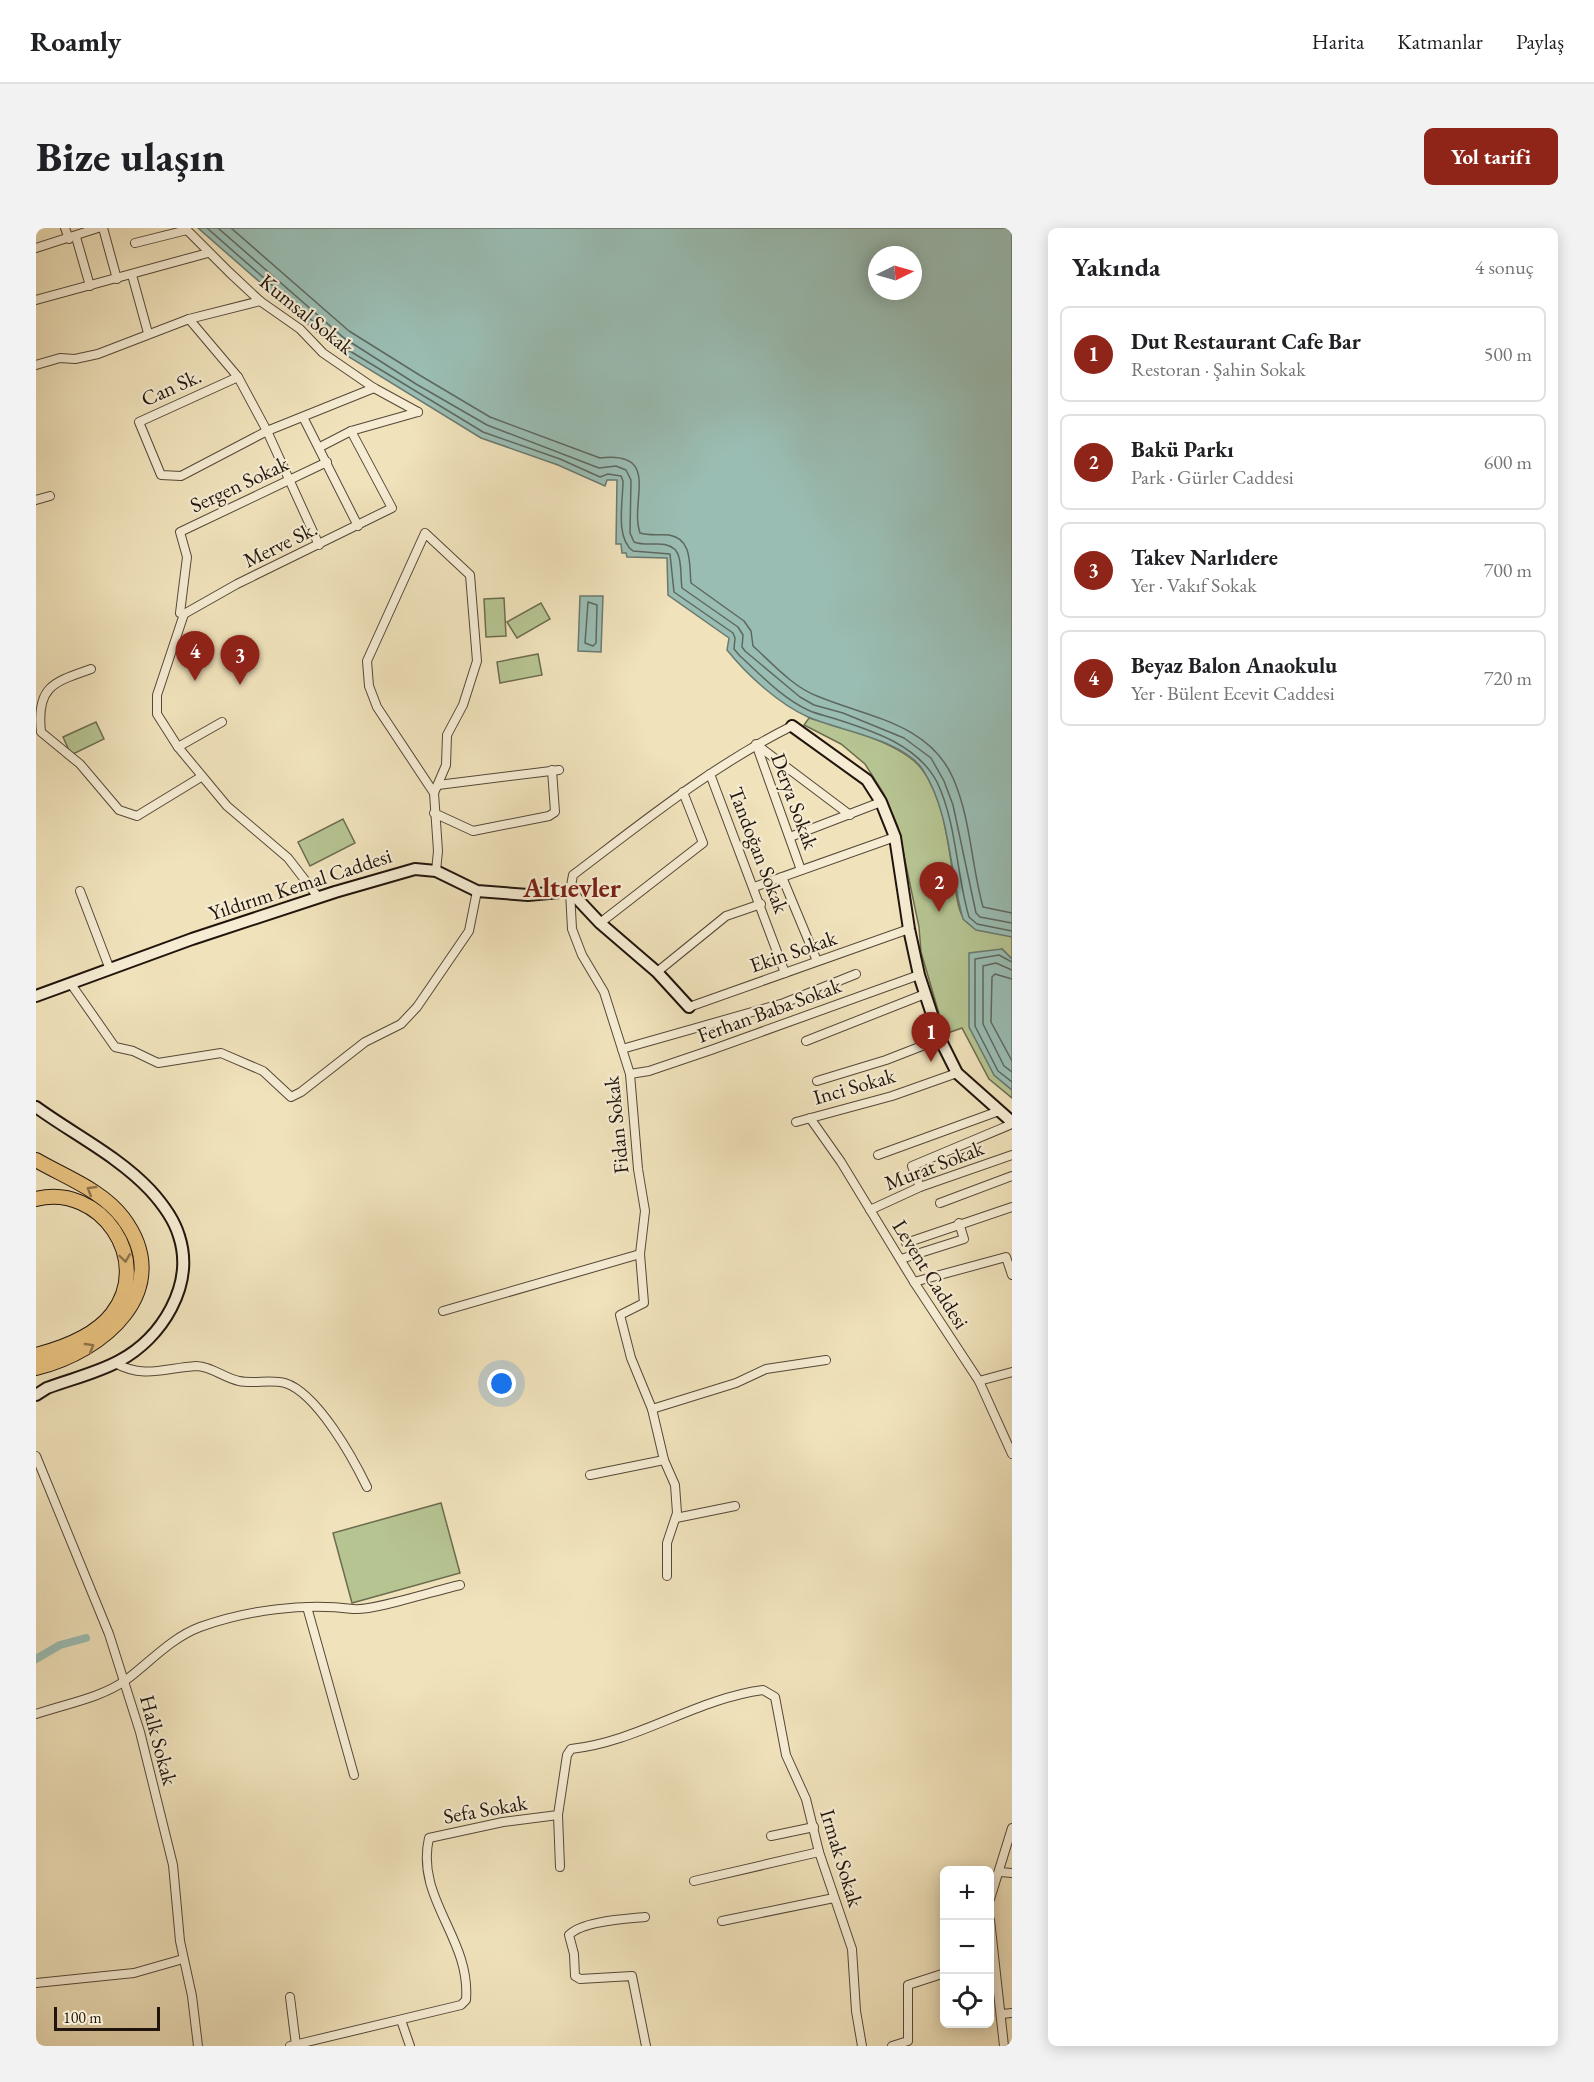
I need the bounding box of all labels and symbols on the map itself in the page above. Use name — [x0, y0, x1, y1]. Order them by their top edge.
north arrow — [868, 246, 922, 300]
street label: Kumsal Sokak — [254, 268, 361, 361]
street label: Can Sk. — [137, 362, 205, 412]
street label: Sergen Sokak — [185, 449, 294, 519]
street label: Merve Sk. — [238, 515, 322, 573]
pin: 4 — [176, 632, 214, 681]
pin: 3 — [220, 636, 260, 685]
street label: Derya Sokak — [765, 749, 825, 854]
street label: Tandoğan Sokak — [723, 783, 796, 918]
street label: Yıldırım Kemal Caddesi — [205, 842, 395, 926]
pin: 2 — [920, 862, 958, 912]
district label: Altıevler — [522, 870, 622, 905]
street label: Ekin Sokak — [746, 923, 841, 978]
street label: Ferhan Baba Sokak — [693, 971, 846, 1049]
pin: 1 — [912, 1012, 950, 1062]
street label: Inci Sokak — [810, 1061, 899, 1111]
street label: Fidan Sokak — [597, 1074, 635, 1175]
street label: Murat Sokak — [881, 1133, 988, 1196]
one-way arrow — [87, 1186, 97, 1198]
street label: Levent Caddesi — [887, 1214, 975, 1334]
one-way arrow — [118, 1254, 130, 1263]
one-way arrow — [84, 1343, 94, 1354]
your location — [487, 1369, 516, 1398]
street label: Halk Sokak — [134, 1692, 184, 1789]
street label: Sefa Sokak — [441, 1788, 530, 1830]
street label: Irmak Sokak — [814, 1806, 870, 1911]
scale bar — [54, 2004, 160, 2032]

